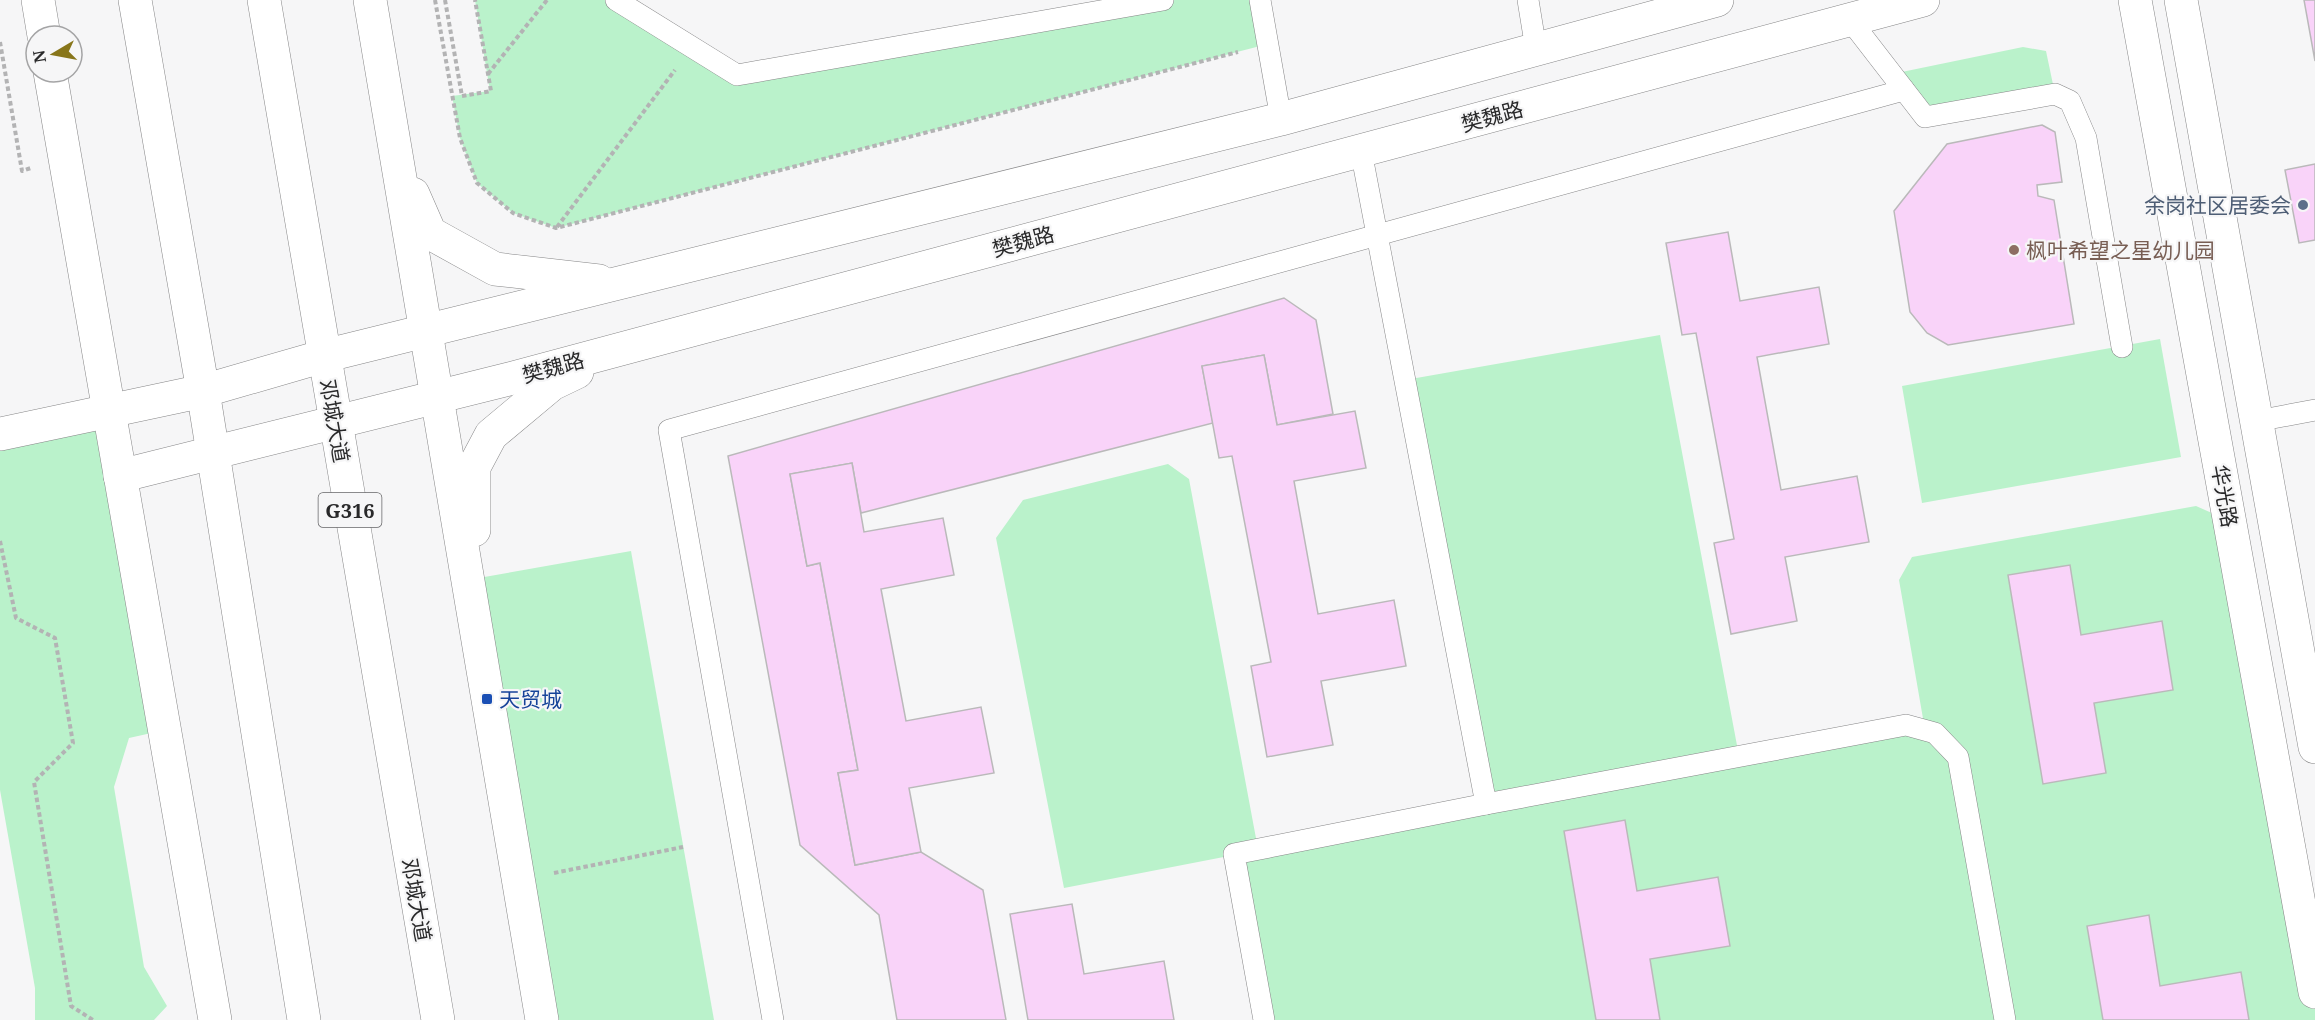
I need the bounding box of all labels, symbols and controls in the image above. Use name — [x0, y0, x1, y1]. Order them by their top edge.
north arrow — [24, 24, 84, 84]
text: N — [27, 48, 51, 65]
street label: 樊魏路 — [1458, 94, 1526, 138]
place label: 余岗社区居委会 — [2144, 191, 2291, 219]
marker: 余岗社区居委会 — [2296, 198, 2310, 212]
street label: 樊魏路 — [989, 219, 1057, 263]
place label: 枫叶希望之星幼儿园 — [2026, 236, 2215, 264]
marker: 枫叶希望之星幼儿园 — [2007, 243, 2021, 257]
street label: 樊魏路 — [519, 345, 587, 389]
street label: 邓城大道 — [314, 377, 356, 465]
street label: 华光路 — [2206, 463, 2244, 529]
road number: G316 — [318, 493, 382, 527]
place label: 天贸城 — [499, 685, 562, 713]
marker: 天贸城 — [480, 692, 494, 706]
street label: 邓城大道 — [396, 856, 438, 944]

